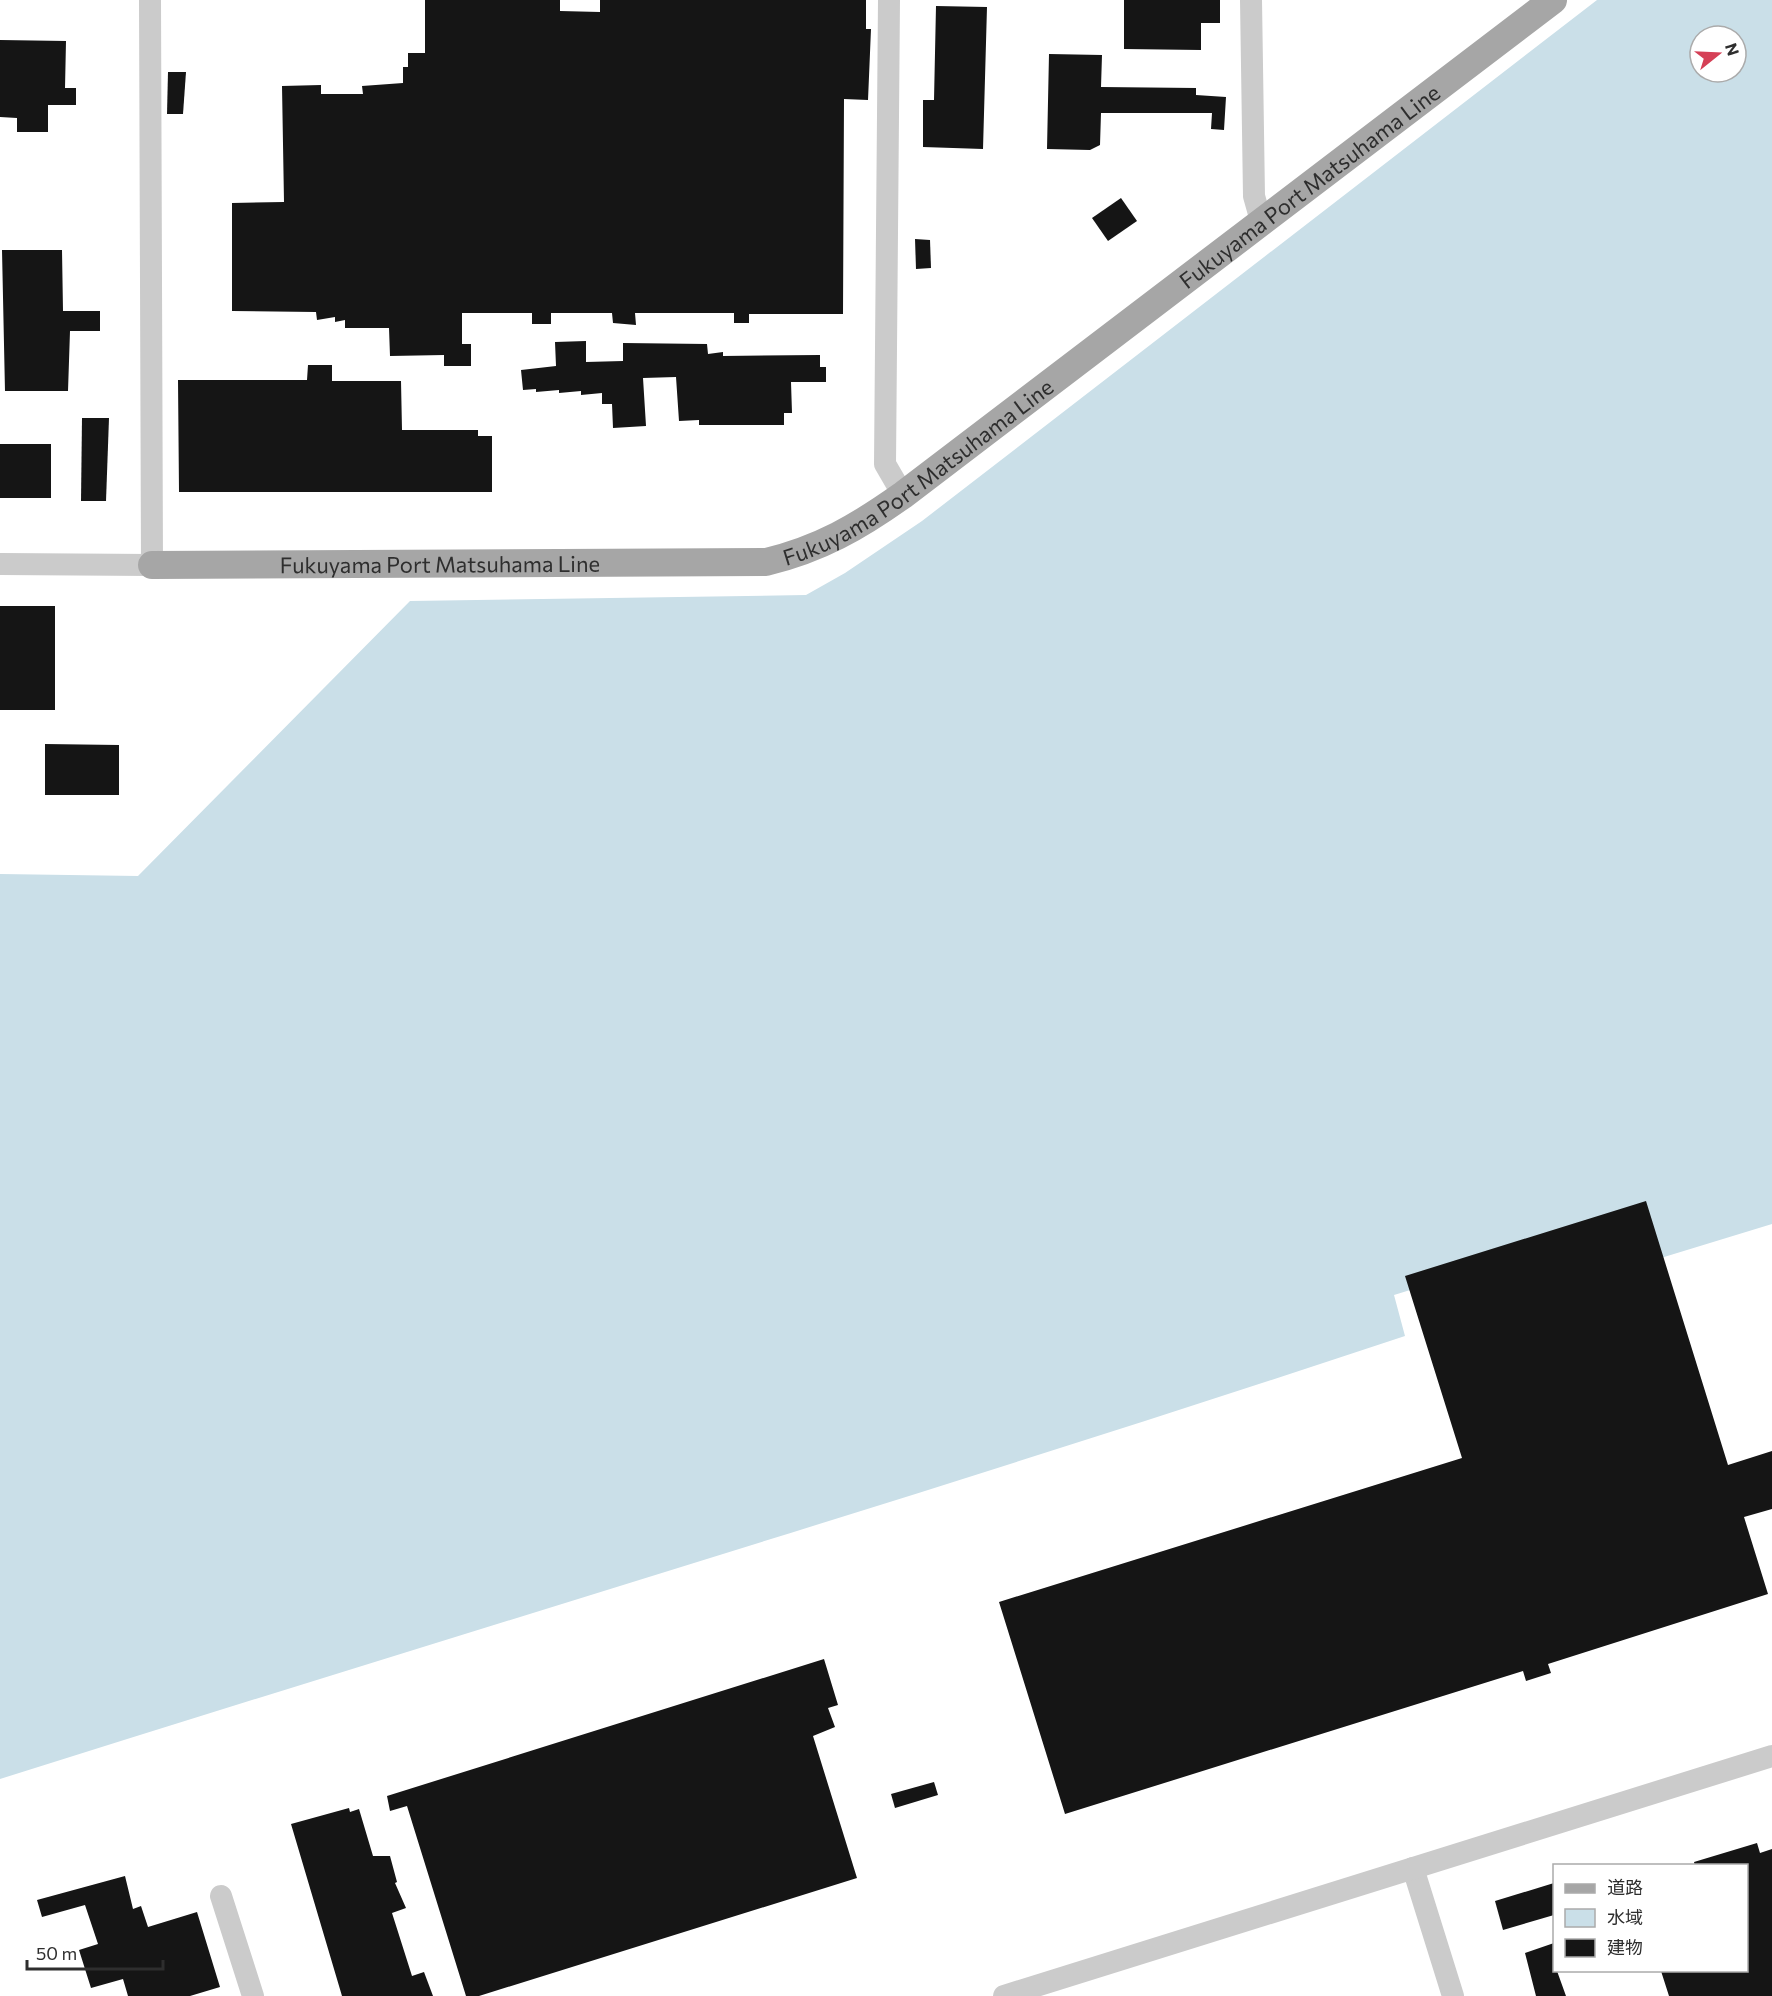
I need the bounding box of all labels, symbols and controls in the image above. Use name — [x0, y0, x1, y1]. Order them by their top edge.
north arrow — [1688, 24, 1748, 84]
text: N — [1722, 41, 1744, 58]
street label: Fukuyama Port Matsuhama Line — [1173, 78, 1445, 294]
street label: Fukuyama Port Matsuhama Line — [779, 372, 1058, 570]
street label: Fukuyama Port Matsuhama Line — [280, 549, 600, 578]
legend — [1553, 1864, 1748, 1972]
text: 道路 — [1607, 1876, 1643, 1898]
text: 水域 — [1607, 1906, 1643, 1928]
scale bar — [27, 1933, 164, 1971]
text: 建物 — [1607, 1936, 1643, 1958]
text: 50 m — [36, 1942, 77, 1964]

